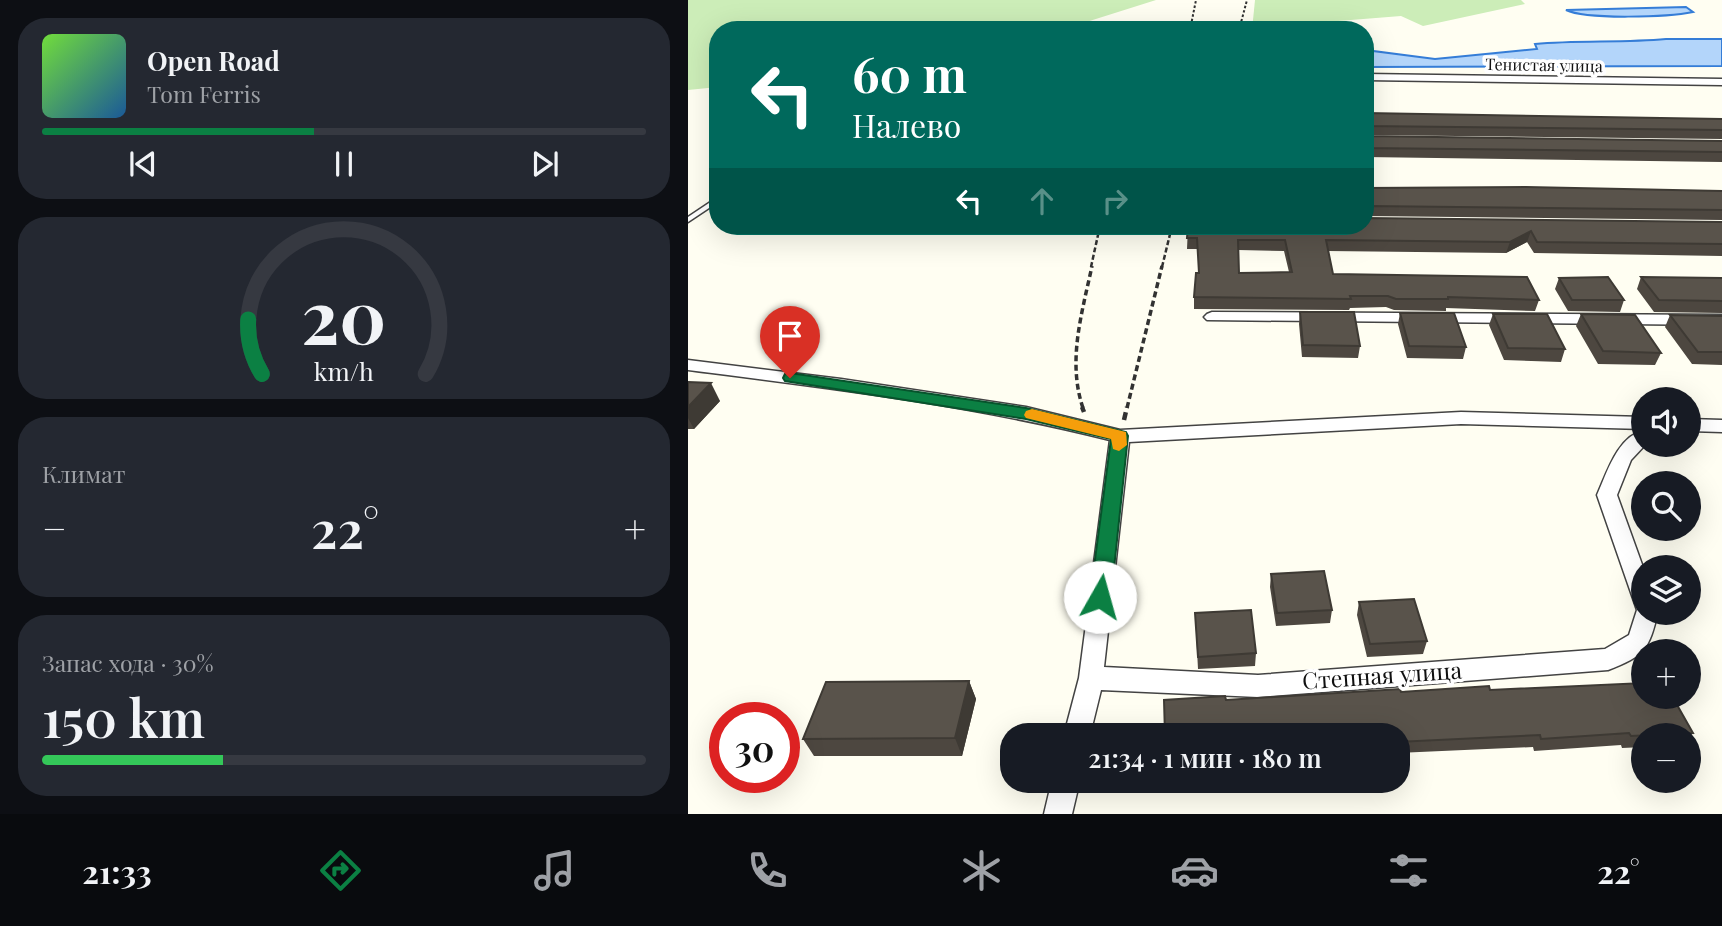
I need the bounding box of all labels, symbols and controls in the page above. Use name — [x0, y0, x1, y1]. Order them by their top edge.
text: 60 m — [852, 40, 967, 105]
text: Open Road — [147, 43, 280, 78]
icon: left — [737, 49, 828, 140]
street label: Тенистая улица — [1485, 53, 1603, 76]
text: Tom Ferris — [147, 78, 261, 109]
text: Налево — [852, 103, 961, 146]
icon: previous — [124, 145, 162, 183]
icon: pause — [325, 145, 363, 183]
icon: next — [526, 145, 564, 183]
icon: left — [950, 182, 988, 220]
icon: ahead — [1023, 182, 1061, 220]
icon: right — [1096, 182, 1134, 220]
text: 20 — [301, 265, 387, 362]
pin — [760, 306, 820, 378]
icon: arrive — [771, 317, 809, 355]
text: km/h — [314, 353, 374, 386]
map controls — [1631, 387, 1701, 793]
button: sound — [1631, 387, 1701, 457]
text: Климат — [42, 458, 125, 489]
button: search — [1631, 471, 1701, 541]
text: 22° — [311, 493, 379, 562]
text: − — [42, 502, 67, 553]
text: + — [624, 502, 646, 553]
button: layers — [1631, 555, 1701, 625]
position arrow — [1063, 560, 1137, 634]
button: + — [1631, 639, 1701, 709]
text: Запас хода · 30% — [42, 647, 214, 678]
street label: Степная улица — [1301, 653, 1463, 696]
text: 150 km — [42, 682, 205, 751]
speed limit sign: 30 — [709, 702, 800, 793]
button: − — [1631, 723, 1701, 793]
text: 21:34 · 1 мин · 180 m — [1088, 740, 1322, 775]
icon: directions — [316, 846, 365, 895]
icon: music — [530, 846, 579, 895]
icon: phone — [743, 846, 792, 895]
icon: climate — [957, 846, 1006, 895]
icon: car — [1170, 846, 1219, 895]
icon: filters — [1384, 846, 1433, 895]
text: 21:33 — [82, 849, 152, 892]
text: 22° — [1597, 849, 1640, 892]

